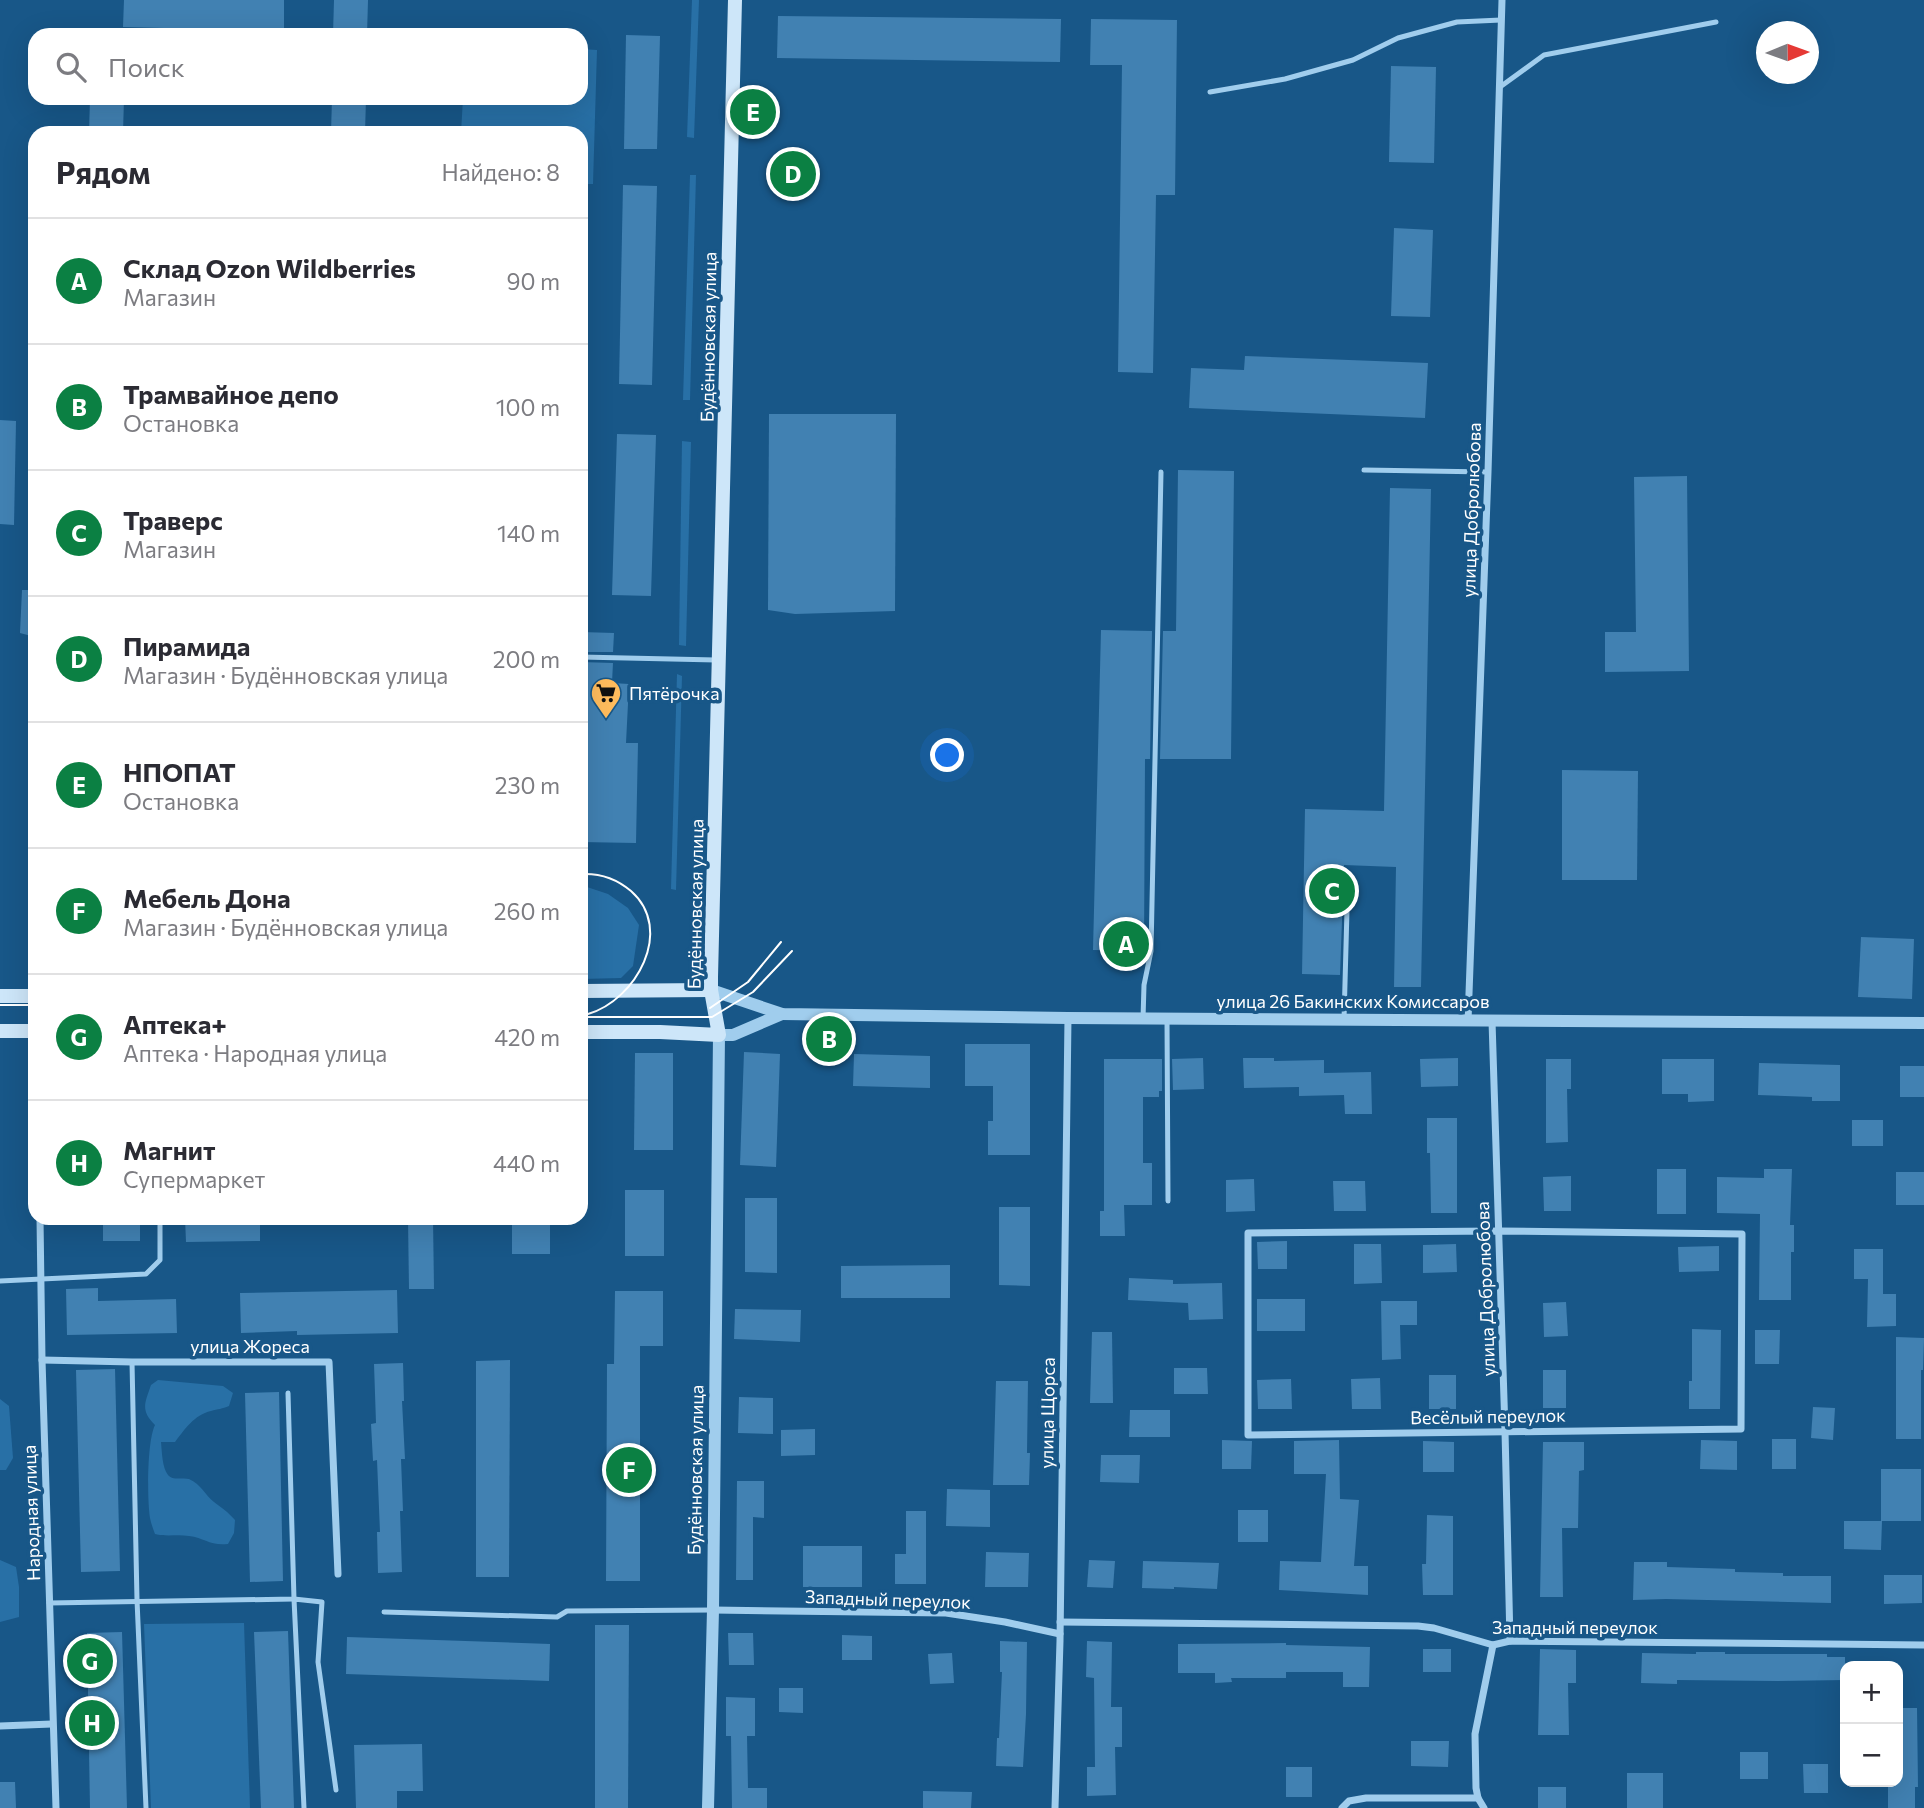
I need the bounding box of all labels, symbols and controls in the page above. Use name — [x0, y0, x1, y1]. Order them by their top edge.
north arrow — [1756, 21, 1819, 84]
search box — [28, 28, 588, 105]
icon: search — [52, 48, 90, 86]
text: Поиск — [108, 51, 185, 82]
pin: E — [730, 86, 776, 138]
pin: D — [770, 148, 816, 200]
text: Рядом — [56, 153, 150, 190]
text: Найдено: 8 — [441, 158, 560, 186]
text: Склад Ozon Wildberries — [123, 252, 416, 283]
street label: Будённовская улица — [696, 252, 720, 422]
text: A — [71, 267, 87, 295]
text: 90 m — [507, 267, 560, 295]
text: Магазин — [123, 283, 216, 311]
text: Трамвайное депо — [123, 378, 339, 409]
text: B — [71, 393, 87, 421]
text: 100 m — [496, 393, 560, 421]
text: Остановка — [123, 409, 239, 437]
street label: улица Добролюбова — [1457, 422, 1485, 598]
text: Траверс — [123, 504, 223, 535]
text: C — [71, 519, 87, 547]
text: 140 m — [497, 519, 560, 547]
text: Магазин — [123, 535, 216, 563]
text: Пирамида — [123, 630, 250, 661]
text: D — [71, 645, 87, 673]
text: 200 m — [493, 645, 560, 673]
text: Магазин · Будённовская улица — [123, 661, 448, 689]
supermarket icon: Пятёрочка — [589, 676, 623, 720]
place label: Пятёрочка — [629, 682, 720, 704]
your location — [930, 738, 964, 772]
text: НПОПАТ — [123, 756, 236, 787]
text: E — [72, 771, 86, 799]
text: 230 m — [495, 771, 560, 799]
text: Остановка — [123, 787, 239, 815]
street label: Будённовская улица — [683, 819, 707, 989]
pin: C — [1309, 865, 1355, 917]
text: Мебель Дона — [123, 882, 291, 913]
text: F — [72, 897, 86, 925]
text: 260 m — [494, 897, 560, 925]
text: Магазин · Будённовская улица — [123, 913, 448, 941]
pin: A — [1103, 918, 1149, 970]
street label: улица 26 Бакинских Комиссаров — [1217, 990, 1489, 1012]
text: Аптека+ — [123, 1008, 227, 1039]
pin: B — [806, 1013, 852, 1065]
text: G — [71, 1023, 87, 1051]
text: 420 m — [494, 1023, 560, 1051]
text: Аптека · Народная улица — [123, 1039, 387, 1067]
text: Магнит — [123, 1134, 216, 1165]
text: H — [70, 1149, 88, 1177]
text: 440 m — [493, 1149, 560, 1177]
text: Супермаркет — [123, 1165, 265, 1193]
street label: улица Добролюбова — [1471, 1201, 1499, 1377]
street label: улица Жореса — [190, 1335, 310, 1357]
street label: улица Щорса — [1035, 1357, 1059, 1469]
street label: Будённовская улица — [683, 1385, 707, 1555]
street label: Весёлый переулок — [1410, 1404, 1566, 1428]
pin: F — [606, 1444, 652, 1496]
street label: Народная улица — [18, 1445, 44, 1581]
street label: Западный переулок — [805, 1585, 972, 1613]
street label: Западный переулок — [1492, 1616, 1658, 1638]
pin: G — [67, 1635, 113, 1687]
map controls — [1840, 1661, 1903, 1787]
button: + — [1840, 1661, 1903, 1724]
pin: H — [69, 1697, 115, 1749]
button: − — [1840, 1724, 1903, 1787]

